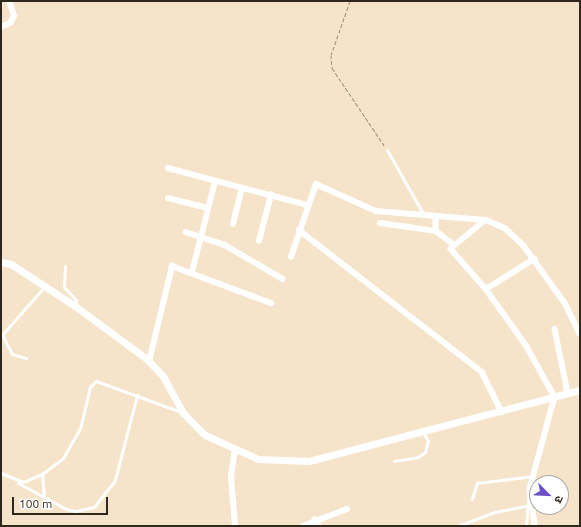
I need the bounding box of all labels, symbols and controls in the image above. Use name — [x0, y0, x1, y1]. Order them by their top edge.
north arrow — [529, 475, 569, 515]
scale bar — [14, 489, 110, 515]
text: उ — [552, 494, 566, 505]
text: 100 m — [19, 497, 52, 510]

